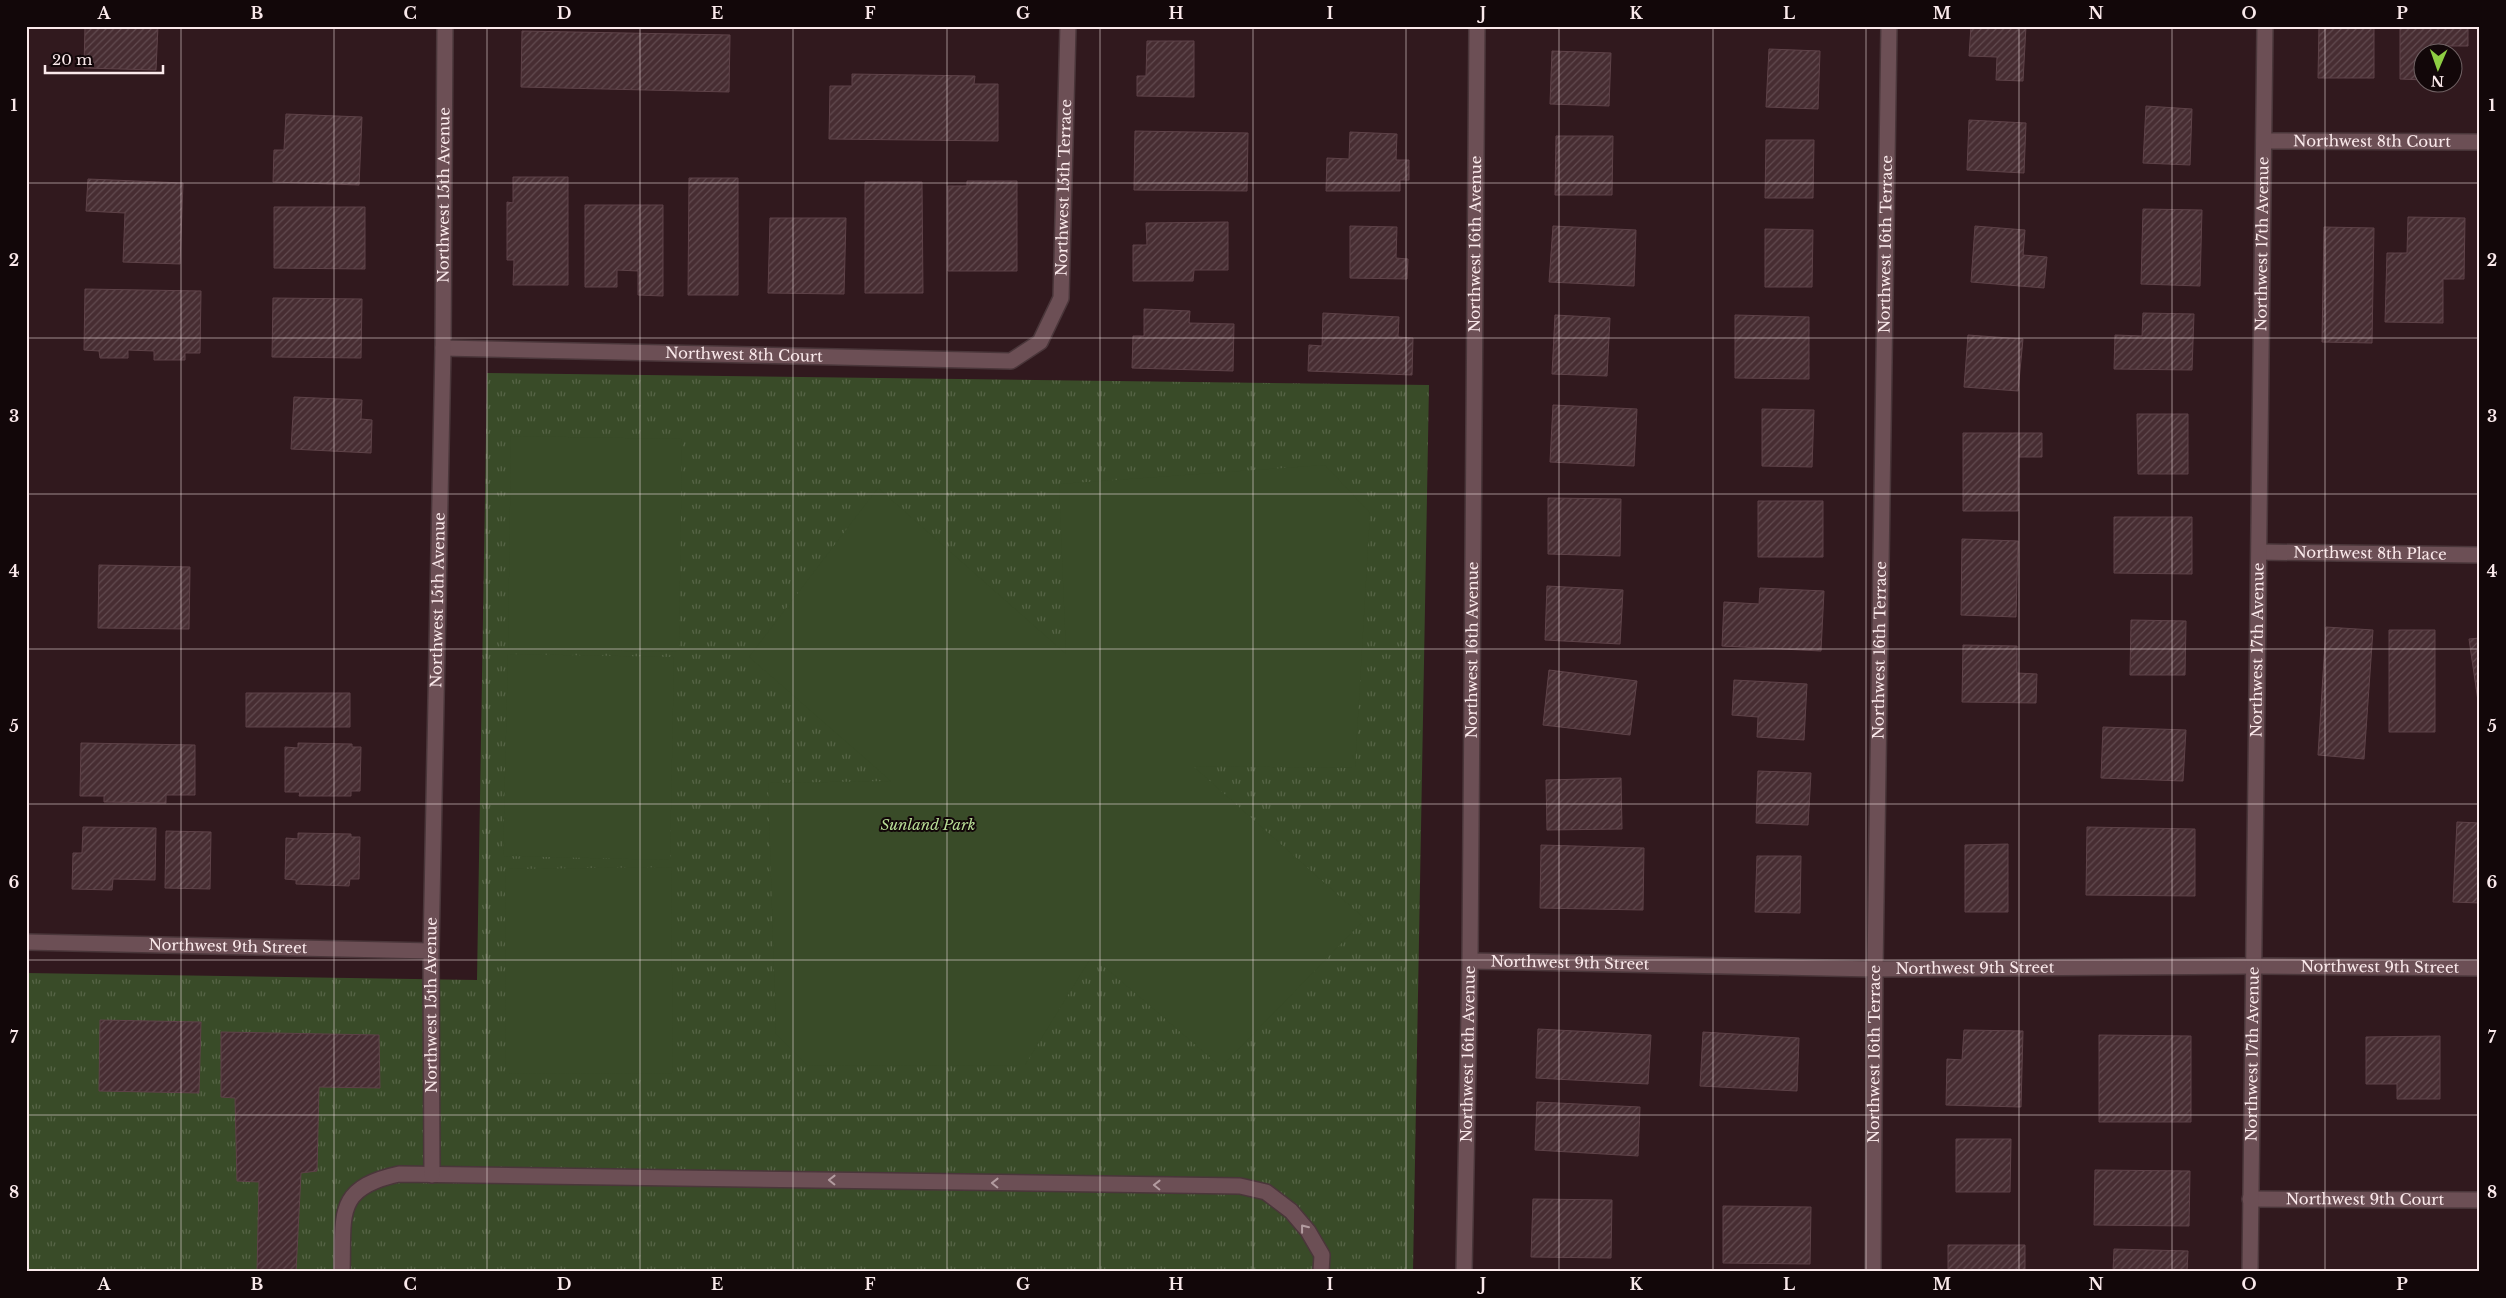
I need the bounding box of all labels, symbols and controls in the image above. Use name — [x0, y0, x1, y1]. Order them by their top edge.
text: A — [97, 3, 112, 23]
text: B — [251, 3, 264, 23]
text: C — [403, 3, 417, 23]
text: D — [557, 3, 571, 23]
text: E — [711, 3, 723, 23]
text: F — [864, 3, 876, 23]
text: G — [1016, 3, 1030, 23]
text: H — [1168, 3, 1184, 23]
text: I — [1327, 3, 1334, 23]
text: J — [1477, 3, 1486, 23]
text: K — [1629, 3, 1643, 23]
text: L — [1783, 3, 1795, 23]
text: M — [1933, 3, 1951, 23]
text: N — [2088, 3, 2104, 23]
text: O — [2241, 3, 2257, 23]
text: P — [2396, 3, 2408, 23]
scale bar — [45, 42, 162, 74]
north arrow — [2414, 42, 2464, 92]
text: 20 m — [52, 50, 92, 69]
text: N — [2431, 72, 2444, 90]
text: 1 — [11, 95, 18, 115]
text: 1 — [2489, 95, 2496, 115]
street label: Northwest 15th Terrace — [1052, 99, 1075, 276]
street label: Northwest 15th Avenue — [433, 107, 453, 283]
street label: Northwest 8th Court — [2293, 131, 2451, 151]
street label: Northwest 16th Terrace — [1874, 155, 1896, 333]
street label: Northwest 16th Avenue — [1465, 156, 1485, 333]
street label: Northwest 17th Avenue — [2251, 157, 2272, 332]
text: 2 — [9, 250, 19, 270]
text: 2 — [2487, 250, 2497, 270]
street label: Northwest 8th Court — [665, 343, 823, 366]
text: 3 — [9, 406, 19, 426]
text: 3 — [2487, 406, 2497, 426]
street label: Northwest 15th Avenue — [426, 512, 449, 688]
street label: Northwest 8th Place — [2293, 542, 2447, 564]
text: 4 — [9, 561, 19, 581]
street label: Northwest 16th Terrace — [1868, 561, 1890, 739]
text: 4 — [2487, 561, 2497, 581]
street label: Northwest 16th Avenue — [1462, 562, 1482, 739]
street label: Northwest 17th Avenue — [2246, 563, 2268, 738]
text: 5 — [9, 716, 19, 736]
text: 5 — [2487, 716, 2497, 736]
park label: Sunland Park — [880, 815, 976, 834]
text: 6 — [9, 872, 20, 892]
text: 6 — [2487, 872, 2498, 892]
street label: Northwest 15th Avenue — [421, 917, 441, 1093]
street label: Northwest 9th Street — [148, 935, 308, 957]
street label: Northwest 9th Street — [1490, 951, 1650, 974]
street label: Northwest 9th Street — [2300, 956, 2460, 977]
street label: Northwest 9th Street — [1895, 958, 2055, 978]
street label: Northwest 16th Avenue — [1457, 965, 1479, 1143]
street label: Northwest 16th Terrace — [1864, 965, 1884, 1143]
street label: Northwest 17th Avenue — [2242, 966, 2263, 1142]
text: 7 — [10, 1027, 19, 1047]
text: 7 — [2488, 1027, 2497, 1047]
one-way arrow — [828, 1175, 836, 1186]
one-way arrow — [990, 1178, 998, 1188]
one-way arrow — [1153, 1180, 1160, 1190]
text: 8 — [9, 1182, 19, 1202]
text: 8 — [2487, 1182, 2497, 1202]
street label: Northwest 9th Court — [2286, 1189, 2445, 1209]
one-way arrow — [1302, 1225, 1310, 1234]
text: A — [97, 1274, 112, 1294]
text: B — [251, 1274, 264, 1294]
text: C — [403, 1274, 417, 1294]
text: D — [557, 1274, 571, 1294]
text: E — [711, 1274, 723, 1294]
text: F — [864, 1274, 876, 1294]
text: G — [1016, 1274, 1030, 1294]
text: H — [1168, 1274, 1184, 1294]
text: I — [1327, 1274, 1334, 1294]
text: J — [1477, 1274, 1486, 1294]
text: K — [1629, 1274, 1643, 1294]
text: L — [1783, 1274, 1795, 1294]
text: M — [1933, 1274, 1951, 1294]
text: N — [2088, 1274, 2104, 1294]
text: O — [2241, 1274, 2257, 1294]
text: P — [2396, 1274, 2408, 1294]

